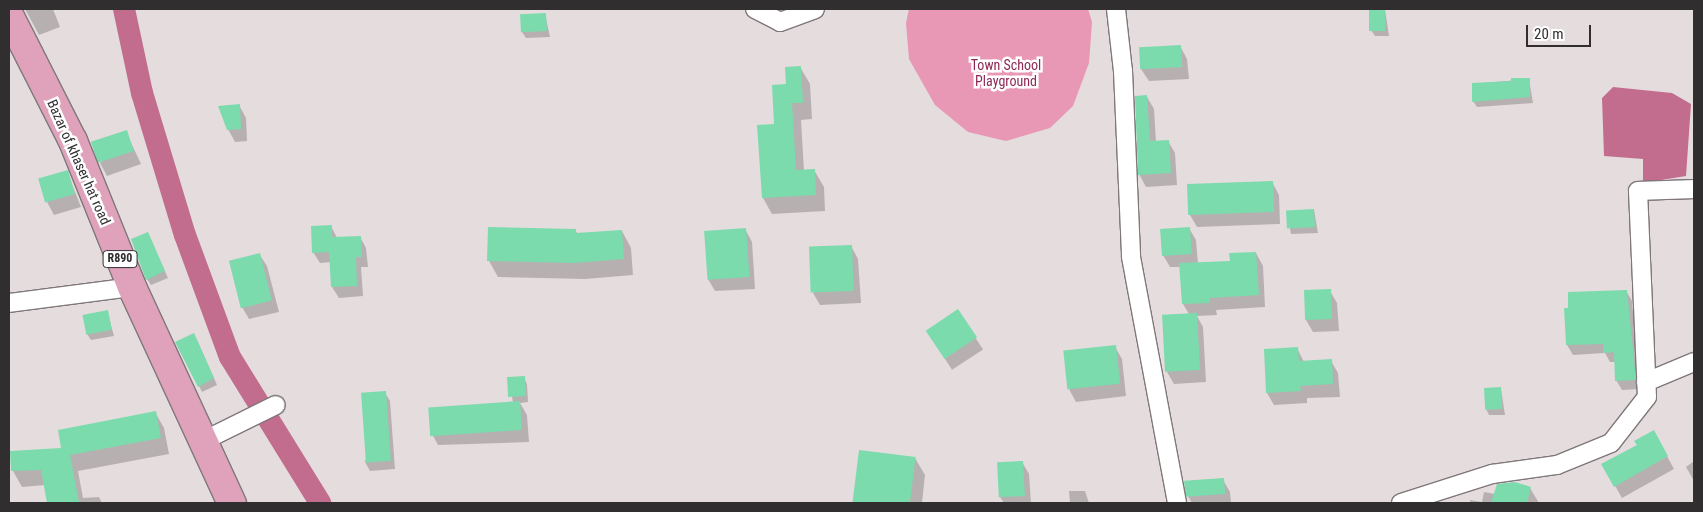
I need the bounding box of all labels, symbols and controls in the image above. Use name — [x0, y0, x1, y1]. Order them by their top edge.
scale bar — [1528, 15, 1593, 47]
text: 20 m — [1534, 25, 1564, 43]
park label: Town School Playground — [971, 57, 1041, 90]
street label: Bazar of khaser hat road — [44, 97, 114, 227]
road number: R890 — [102, 250, 138, 268]

